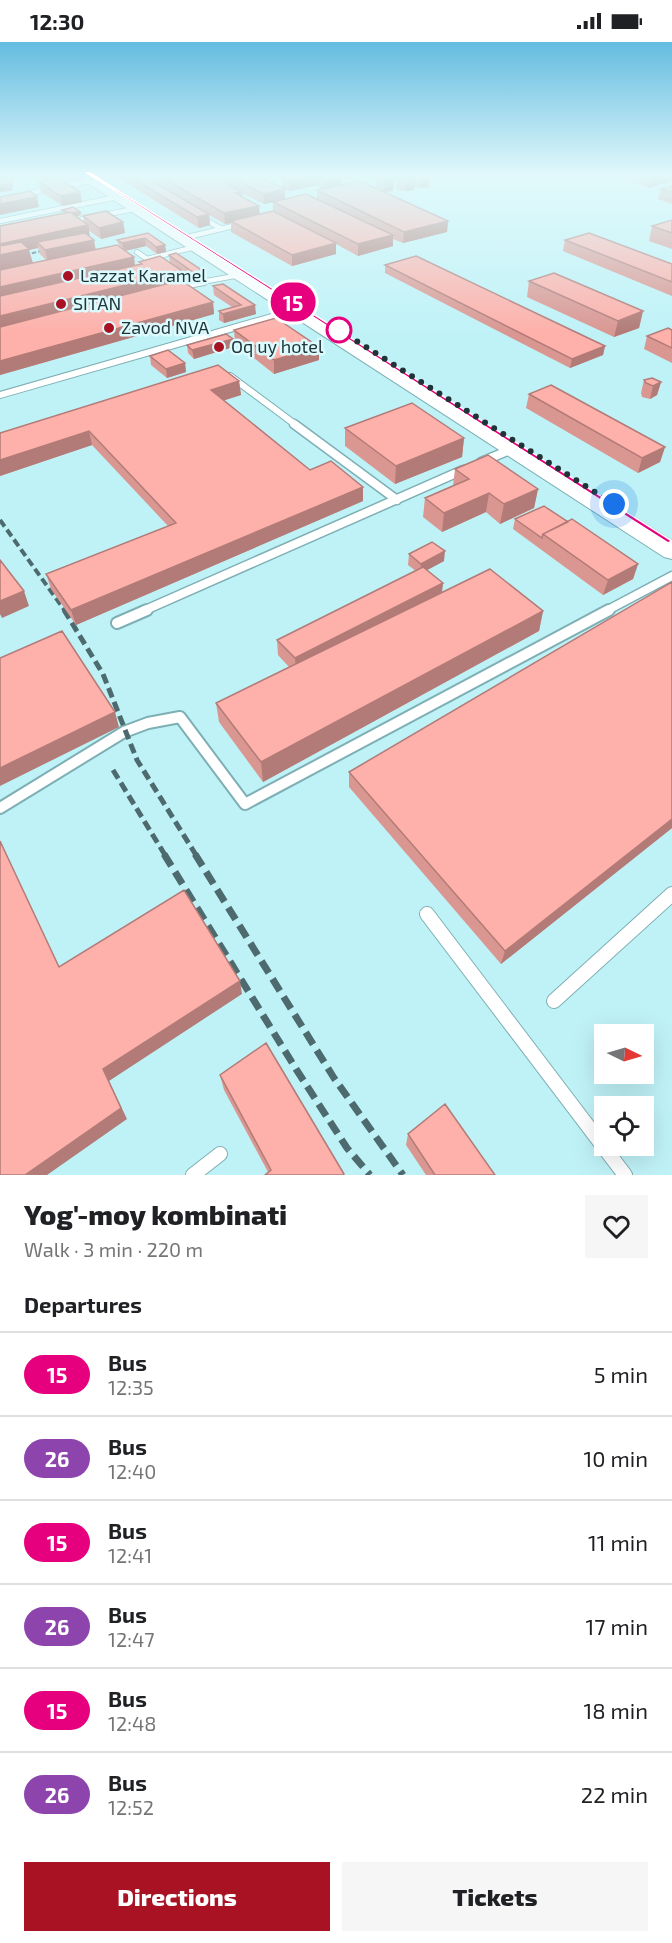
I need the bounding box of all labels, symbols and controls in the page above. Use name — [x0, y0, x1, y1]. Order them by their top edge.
text: 12:30 — [30, 8, 84, 34]
place label: Lazzat Karamel — [80, 264, 207, 286]
marker: Lazzat Karamel — [61, 269, 75, 283]
line badge: 15 — [266, 282, 320, 322]
text: 15 — [283, 290, 303, 315]
place label: SITAN — [73, 292, 121, 314]
marker: SITAN — [54, 297, 68, 311]
place label: Zavod NVA — [121, 316, 210, 338]
unlabelled marker — [326, 317, 352, 343]
marker: Zavod NVA — [102, 321, 116, 335]
place label: Oq uy hotel — [231, 335, 324, 357]
marker: Oq uy hotel — [212, 340, 226, 354]
your location — [599, 489, 629, 519]
north arrow — [594, 1024, 654, 1084]
map controls — [594, 1024, 654, 1156]
button: locate — [594, 1096, 654, 1156]
button: heart — [585, 1195, 648, 1258]
text: Yog'-moy kombinati — [24, 1197, 287, 1231]
text: Walk · 3 min · 220 m — [24, 1237, 203, 1261]
text: Departures — [24, 1291, 142, 1317]
text: Bus — [108, 1349, 147, 1375]
text: 5 min — [594, 1361, 648, 1387]
text: 15 — [47, 1362, 67, 1387]
text: 12:35 — [108, 1375, 154, 1399]
text: Bus — [108, 1433, 147, 1459]
text: 10 min — [584, 1445, 648, 1471]
text: 26 — [45, 1446, 69, 1471]
text: 12:40 — [108, 1459, 156, 1483]
text: Bus — [108, 1517, 147, 1543]
text: 11 min — [588, 1529, 648, 1555]
text: 15 — [47, 1530, 67, 1555]
text: 12:41 — [108, 1543, 152, 1567]
text: Bus — [108, 1601, 147, 1627]
text: 17 min — [586, 1613, 648, 1639]
text: 26 — [45, 1614, 69, 1639]
text: 12:47 — [108, 1627, 154, 1651]
text: Bus — [108, 1685, 147, 1711]
text: 18 min — [583, 1697, 648, 1723]
text: 15 — [47, 1698, 67, 1723]
text: 12:48 — [108, 1711, 156, 1735]
text: Bus — [108, 1769, 147, 1795]
text: 22 min — [581, 1781, 648, 1807]
text: 26 — [45, 1782, 69, 1807]
text: 12:52 — [108, 1795, 154, 1819]
button: Directions — [24, 1862, 330, 1931]
button: Tickets — [342, 1862, 648, 1931]

